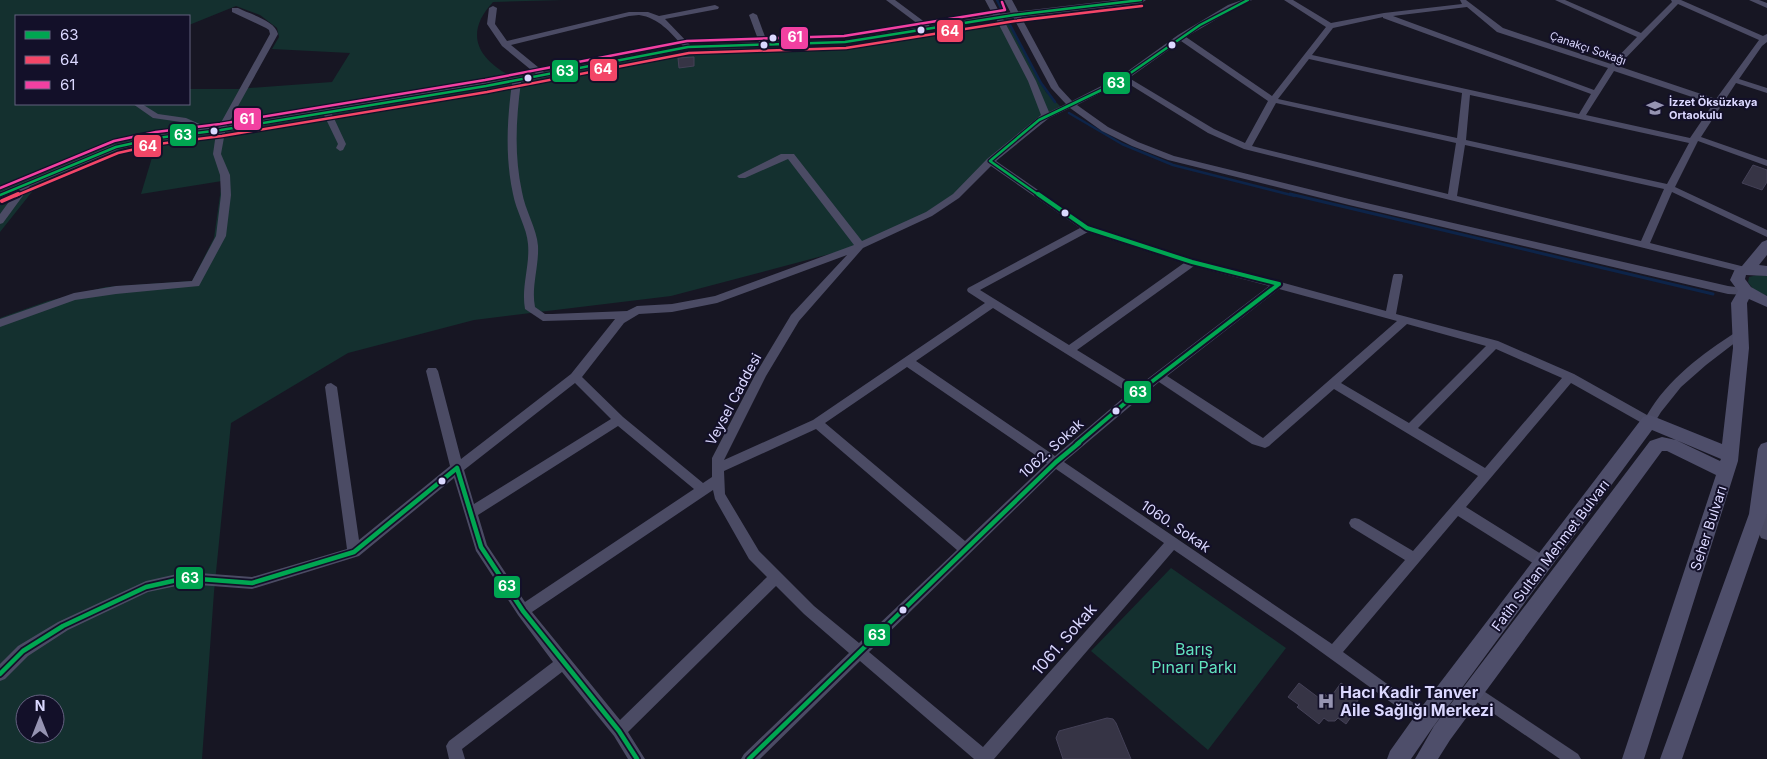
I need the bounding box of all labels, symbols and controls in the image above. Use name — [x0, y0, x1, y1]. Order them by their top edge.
legend — [15, 15, 190, 105]
line badge: 64 — [936, 19, 964, 43]
text: 64 — [941, 22, 959, 39]
text: 63 — [60, 25, 79, 44]
unlabelled marker — [916, 25, 926, 35]
line badge: 61 — [780, 26, 809, 50]
text: 61 — [787, 28, 803, 45]
street label: Çanakçı Sokağı — [1548, 28, 1628, 68]
unlabelled marker — [768, 33, 778, 43]
unlabelled marker — [759, 40, 769, 50]
unlabelled marker — [1167, 40, 1177, 50]
text: 64 — [60, 50, 79, 69]
line badge: 64 — [589, 58, 618, 82]
line badge: 63 — [551, 59, 579, 83]
text: 64 — [594, 60, 612, 77]
text: 63 — [556, 62, 574, 79]
line badge: 63 — [1102, 71, 1131, 95]
unlabelled marker — [523, 73, 533, 83]
text: 63 — [1107, 74, 1125, 91]
text: 61 — [60, 75, 75, 94]
place label: İzzet Öksüzkaya Ortaokulu — [1669, 95, 1757, 122]
school or university icon: İzzet Öksüzkaya Ortaokulu — [1645, 98, 1665, 118]
line badge: 61 — [233, 107, 262, 131]
text: 61 — [239, 110, 255, 127]
line badge: 63 — [169, 123, 197, 147]
text: 63 — [174, 126, 192, 143]
unlabelled marker — [209, 126, 219, 136]
line badge: 64 — [133, 134, 162, 158]
text: 64 — [139, 137, 157, 154]
unlabelled marker — [1060, 208, 1070, 218]
street label: Veysel Caddesi — [702, 350, 764, 448]
line badge: 63 — [1123, 380, 1152, 404]
text: 63 — [1129, 383, 1147, 400]
unlabelled marker — [1111, 406, 1121, 416]
street label: 1062. Sokak — [1015, 415, 1087, 481]
unlabelled marker — [437, 476, 447, 486]
street label: Fatih Sultan Mehmet Bulvarı — [1488, 476, 1612, 634]
street label: Seher Bulvarı — [1686, 483, 1730, 573]
street label: 1060. Sokak — [1138, 497, 1214, 556]
line badge: 63 — [175, 566, 204, 590]
text: 63 — [181, 569, 199, 586]
line badge: 63 — [493, 575, 521, 599]
text: 63 — [498, 577, 516, 594]
street label: 1061. Sokak — [1027, 599, 1101, 679]
unlabelled marker — [898, 605, 908, 615]
line badge: 63 — [863, 623, 891, 647]
text: 63 — [868, 626, 886, 643]
park label: Barış Pınarı Parkı — [1151, 639, 1237, 677]
place label: Hacı Kadir Tanver Aile Sağlığı Merkezi — [1340, 682, 1494, 720]
hospital icon: Hacı Kadir Tanver Aile Sağlığı Merkezi — [1316, 691, 1336, 711]
north arrow — [15, 694, 65, 744]
text: N — [35, 697, 45, 714]

